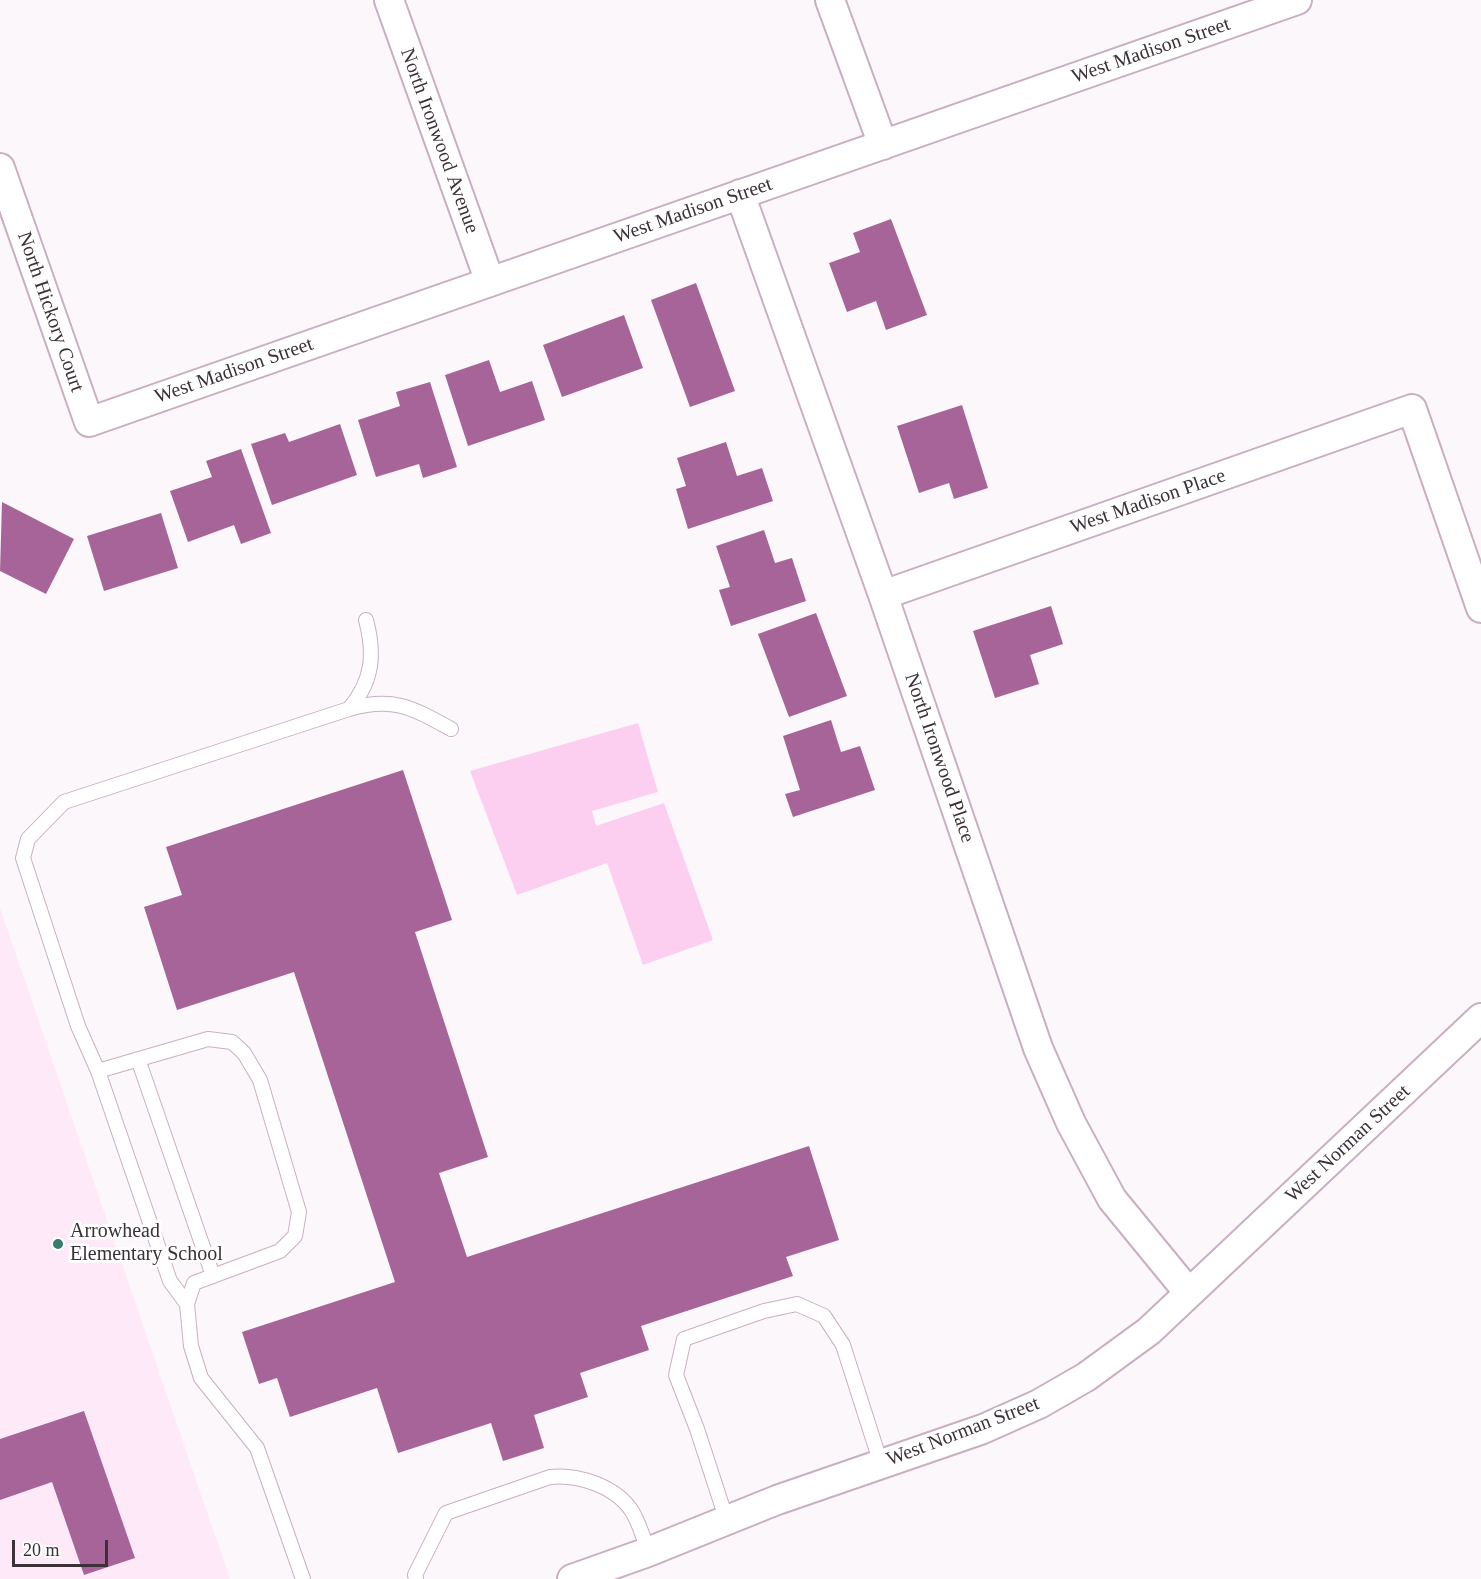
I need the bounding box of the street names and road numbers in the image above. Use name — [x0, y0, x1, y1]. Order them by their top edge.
street label: West Madison Street — [1069, 13, 1233, 89]
street label: North Ironwood Avenue — [394, 45, 484, 237]
street label: West Madison Street — [611, 173, 775, 249]
street label: North Hickory Court — [11, 229, 89, 395]
street label: West Madison Street — [152, 333, 316, 409]
street label: West Madison Place — [1067, 464, 1229, 540]
street label: North Ironwood Place — [899, 670, 979, 846]
street label: West Norman Street — [1281, 1080, 1415, 1208]
street label: West Norman Street — [883, 1392, 1043, 1472]

